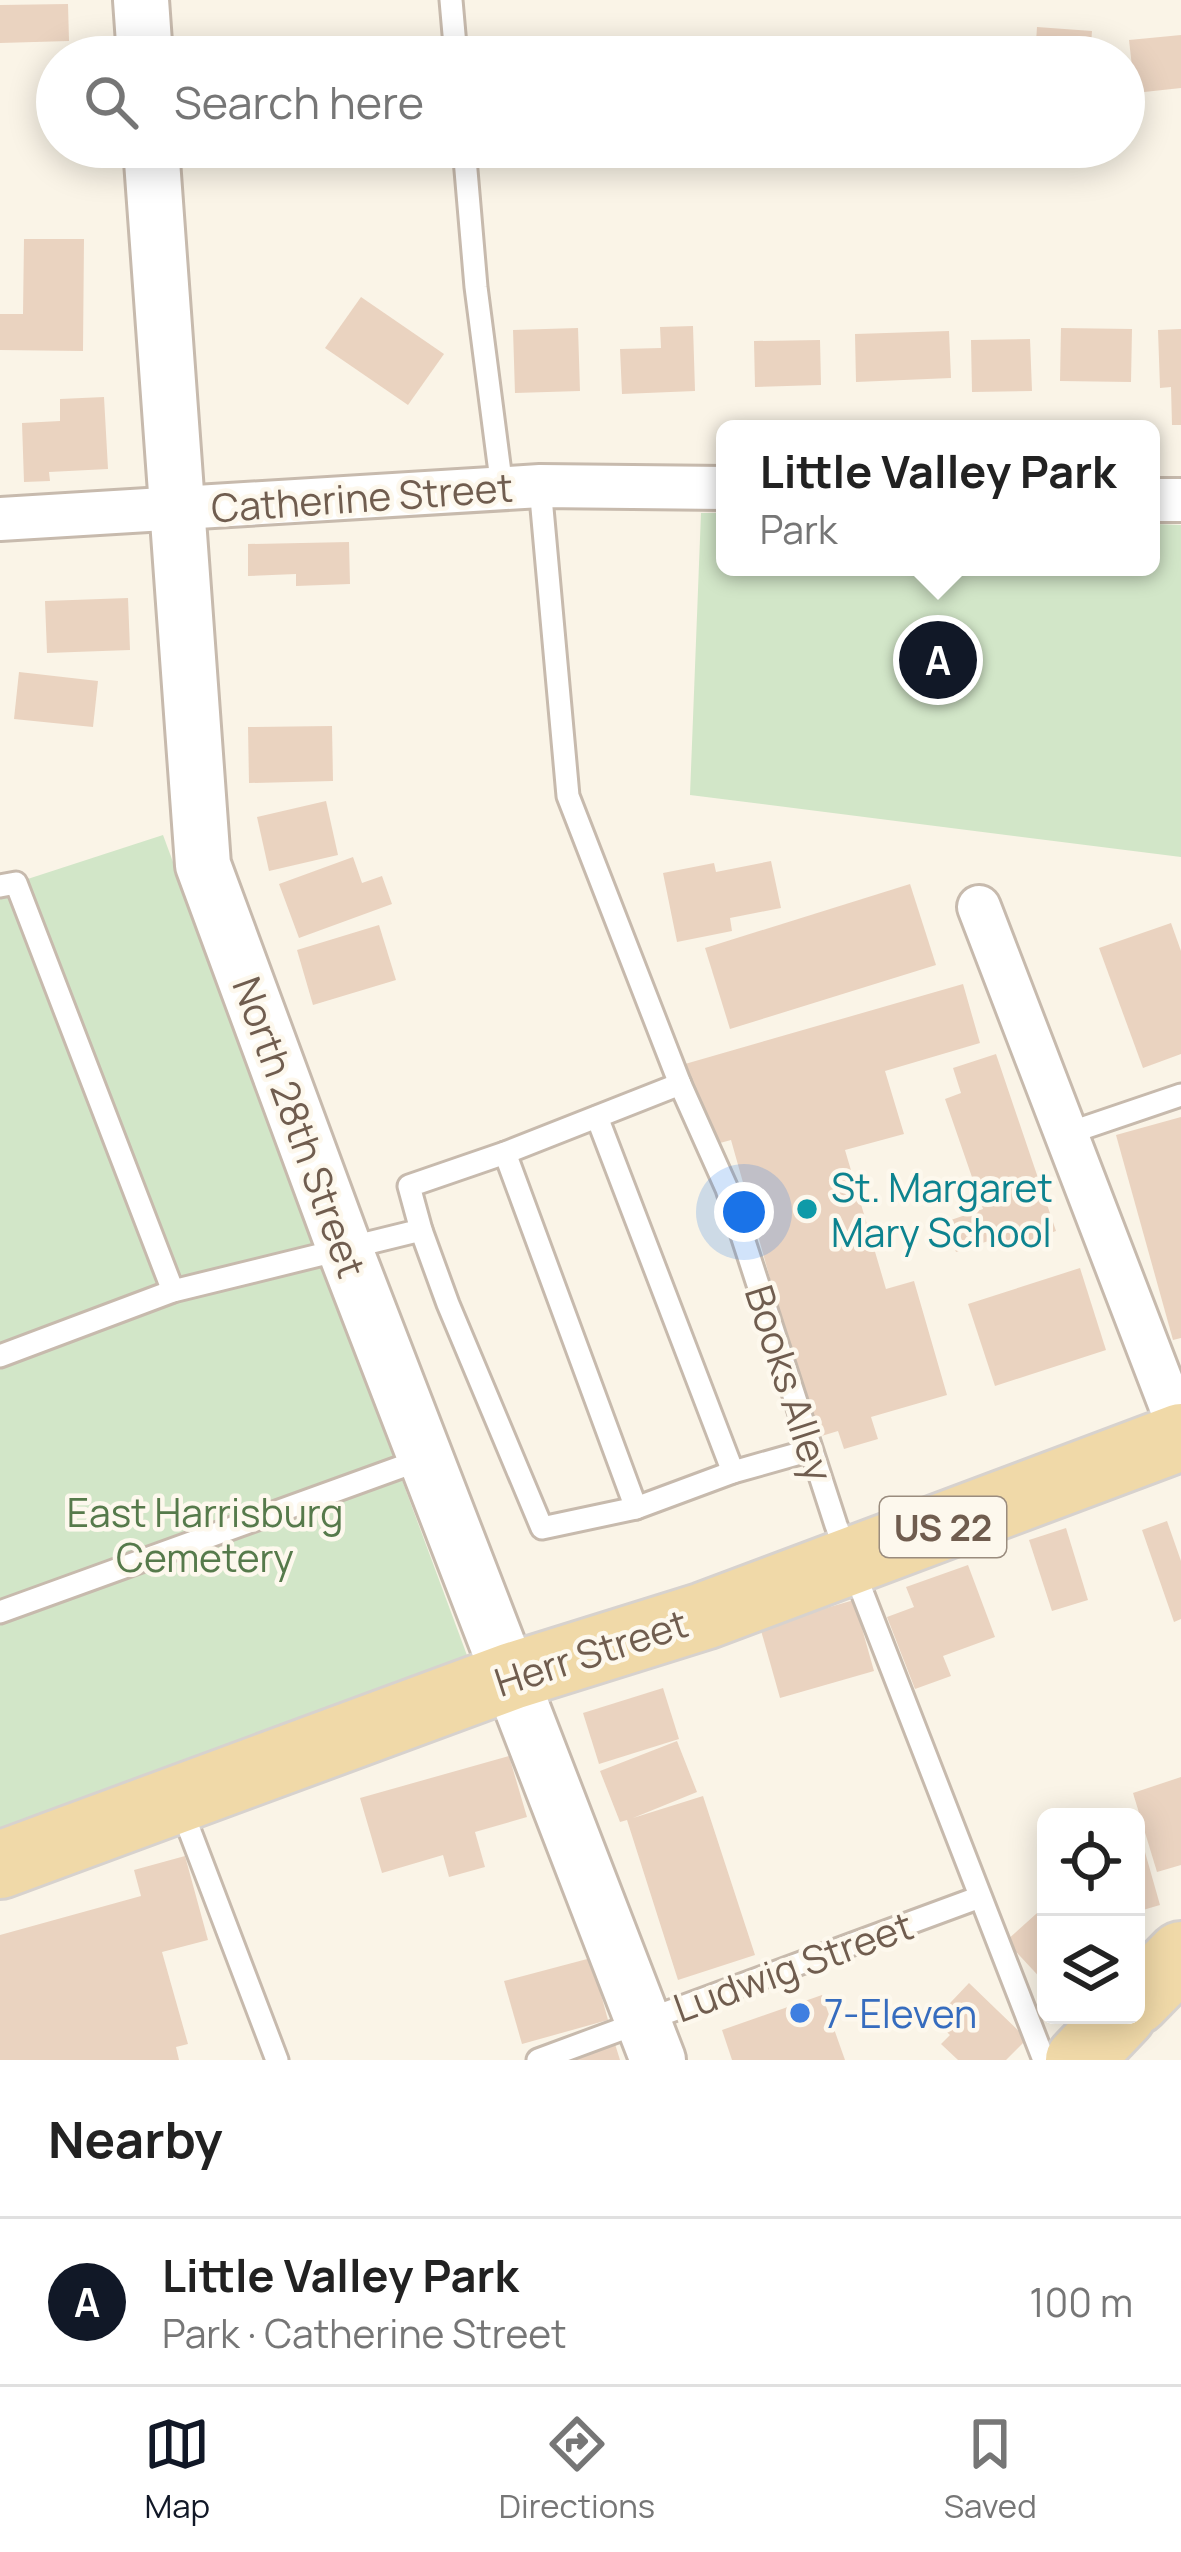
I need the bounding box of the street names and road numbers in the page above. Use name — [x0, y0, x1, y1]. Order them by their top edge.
street label: Catherine Street — [209, 460, 515, 534]
street label: North 28th Street — [221, 969, 379, 1285]
street label: Books Alley — [733, 1278, 847, 1488]
road number: US 22 — [880, 1497, 1006, 1557]
street label: Herr Street — [488, 1595, 694, 1709]
street label: Ludwig Street — [666, 1898, 920, 2034]

